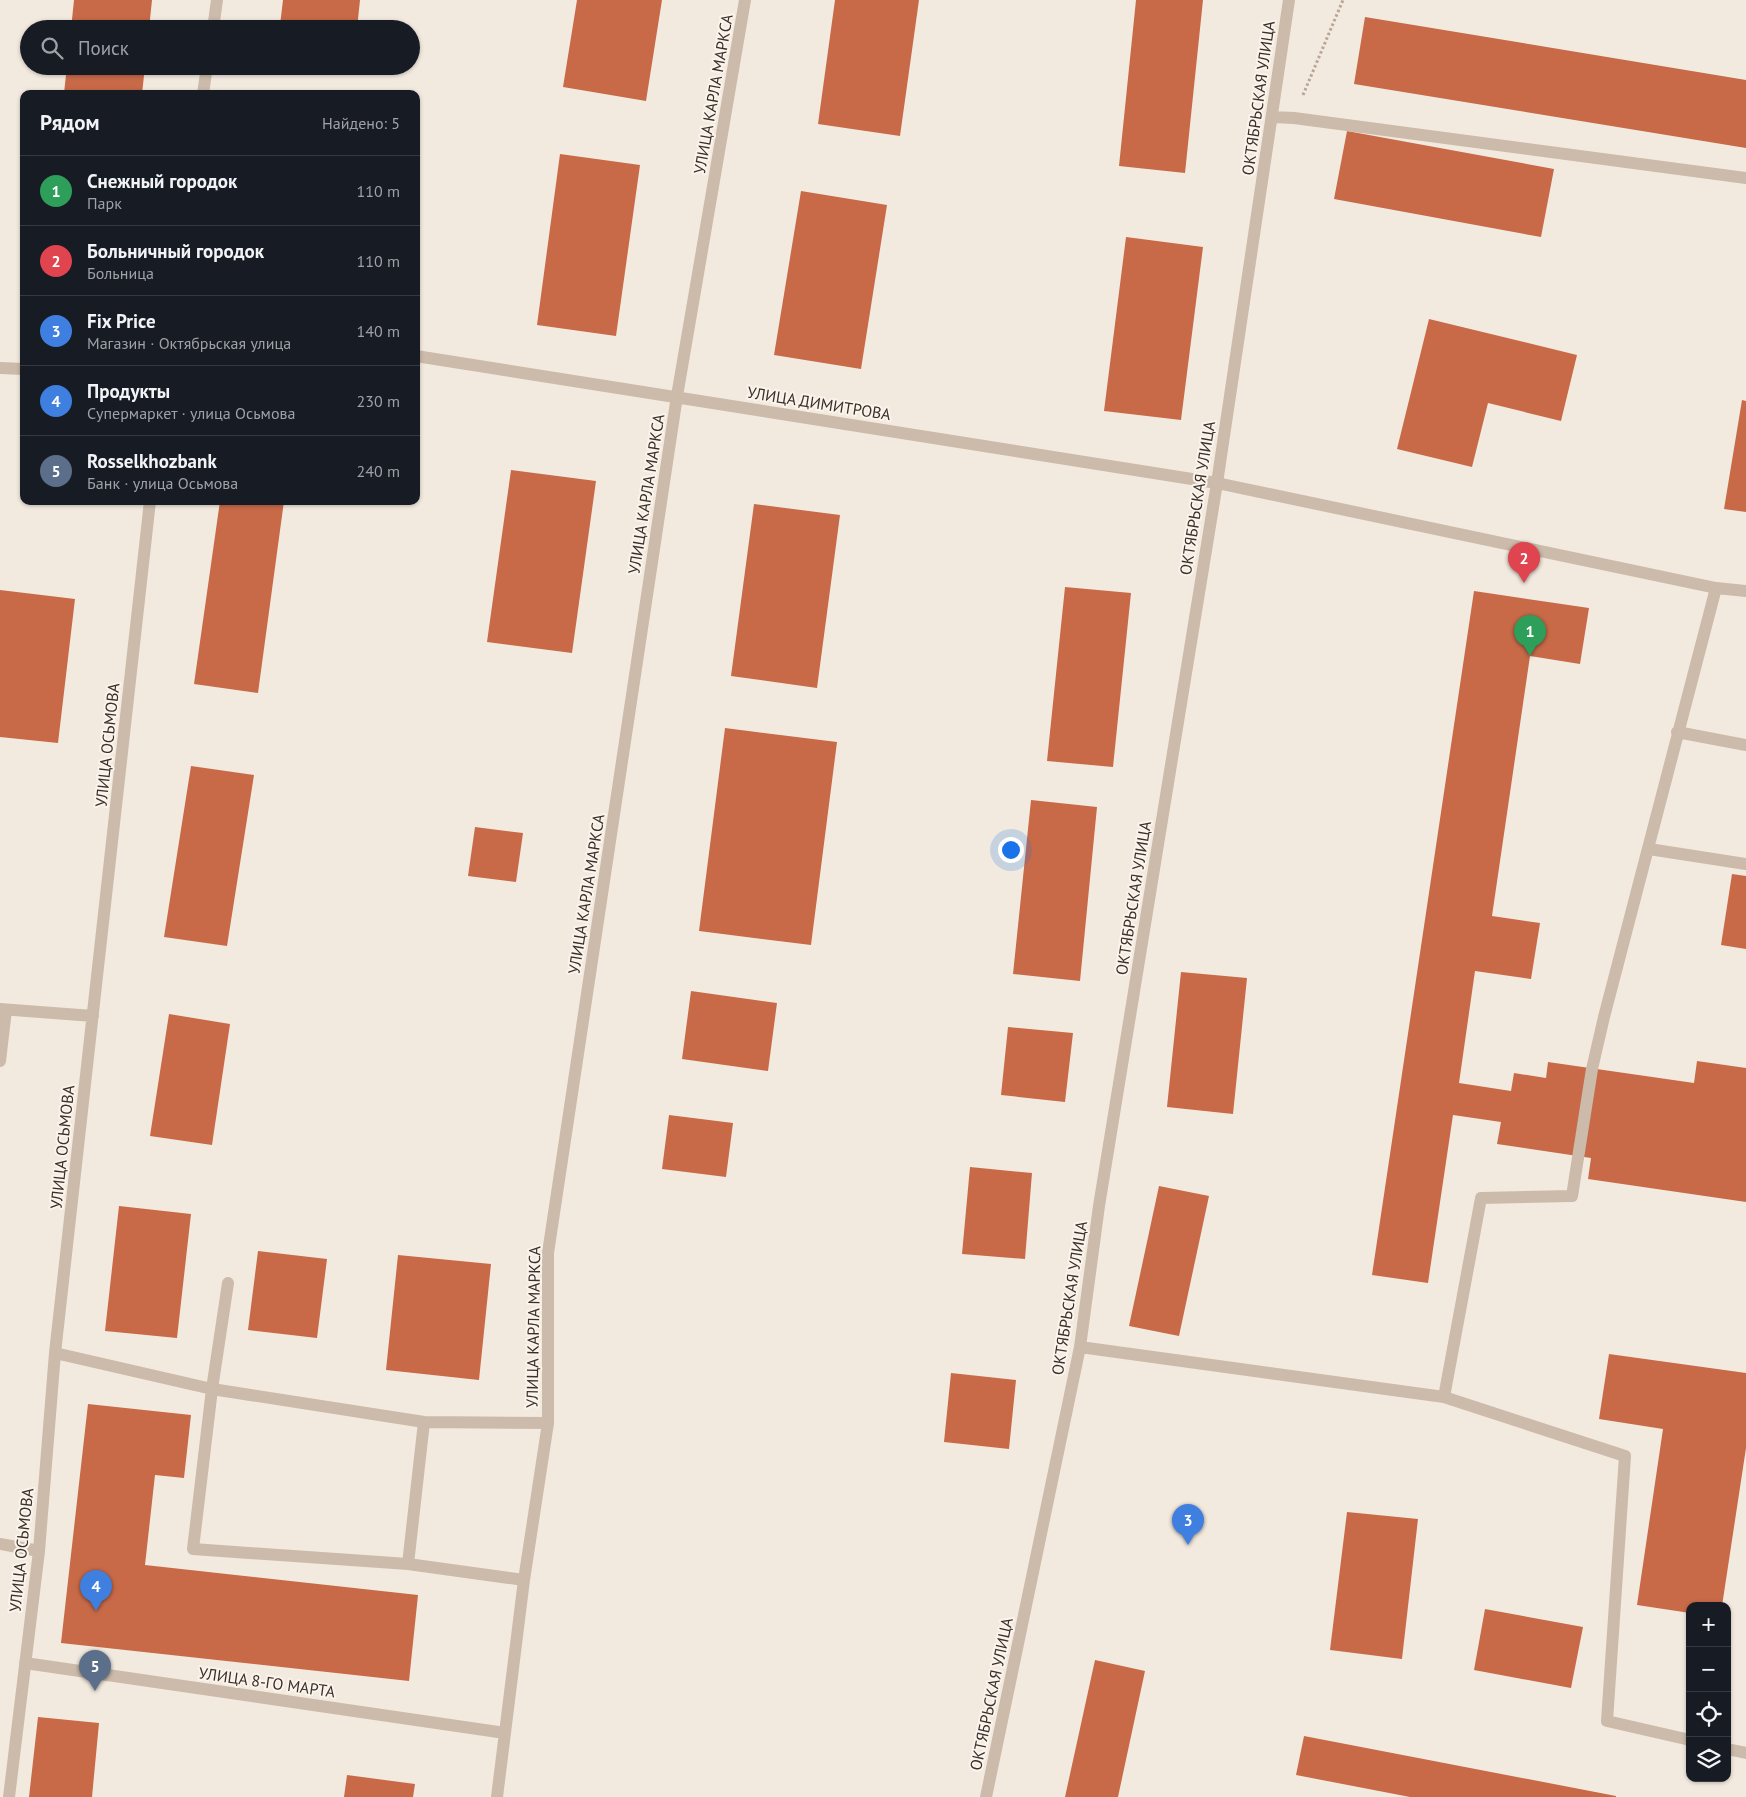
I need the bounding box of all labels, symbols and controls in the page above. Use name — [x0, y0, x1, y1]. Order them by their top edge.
street label: УЛИЦА КАРЛА МАРКСА — [689, 12, 737, 175]
street label: ОКТЯБРЬСКАЯ УЛИЦА — [1237, 19, 1279, 176]
search box — [20, 20, 420, 75]
icon: search — [38, 34, 66, 62]
text: Поиск — [78, 36, 129, 60]
text: Рядом — [40, 109, 99, 136]
text: Найдено: 5 — [322, 113, 400, 133]
text: Снежный городок — [87, 169, 237, 193]
text: 1 — [51, 181, 61, 201]
text: 110 m — [357, 181, 400, 201]
text: Парк — [87, 193, 122, 213]
text: Больничный городок — [87, 239, 264, 263]
text: 2 — [51, 251, 61, 271]
text: 110 m — [357, 251, 400, 271]
text: Больница — [87, 263, 154, 283]
text: Fix Price — [87, 309, 156, 333]
text: 3 — [51, 321, 61, 341]
text: 140 m — [357, 321, 400, 341]
text: Магазин · Октябрьская улица — [87, 333, 291, 353]
text: Продукты — [87, 379, 170, 403]
street label: УЛИЦА ДИМИТРОВА — [746, 382, 893, 424]
text: 4 — [51, 391, 61, 411]
text: 230 m — [357, 391, 400, 411]
text: Супермаркет · улица Осьмова — [87, 403, 295, 423]
street label: УЛИЦА КАРЛА МАРКСА — [623, 412, 669, 575]
street label: ОКТЯБРЬСКАЯ УЛИЦА — [1175, 419, 1219, 576]
text: Rosselkhozbank — [87, 449, 217, 473]
text: 5 — [51, 461, 61, 481]
text: 240 m — [357, 461, 400, 481]
text: Банк · улица Осьмова — [87, 473, 238, 493]
pin: 2 — [1508, 542, 1540, 583]
pin: 1 — [1514, 615, 1546, 656]
street label: УЛИЦА ОСЬМОВА — [91, 681, 124, 808]
street label: УЛИЦА КАРЛА МАРКСА — [563, 812, 609, 975]
street label: ОКТЯБРЬСКАЯ УЛИЦА — [1111, 819, 1155, 976]
your location — [998, 837, 1024, 863]
street label: УЛИЦА ОСЬМОВА — [46, 1083, 79, 1210]
street label: ОКТЯБРЬСКАЯ УЛИЦА — [1047, 1219, 1091, 1376]
street label: УЛИЦА КАРЛА МАРКСА — [522, 1245, 544, 1408]
street label: УЛИЦА ОСЬМОВА — [5, 1486, 38, 1613]
pin: 3 — [1172, 1504, 1204, 1545]
pin: 4 — [80, 1570, 112, 1611]
map controls — [1686, 1602, 1731, 1782]
button: + — [1686, 1602, 1731, 1647]
street label: ОКТЯБРЬСКАЯ УЛИЦА — [965, 1615, 1017, 1772]
button: − — [1686, 1647, 1731, 1692]
pin: 5 — [79, 1650, 111, 1691]
street label: УЛИЦА 8-ГО МАРТА — [198, 1663, 337, 1702]
button: locate — [1686, 1692, 1731, 1737]
button: layers — [1686, 1737, 1731, 1782]

